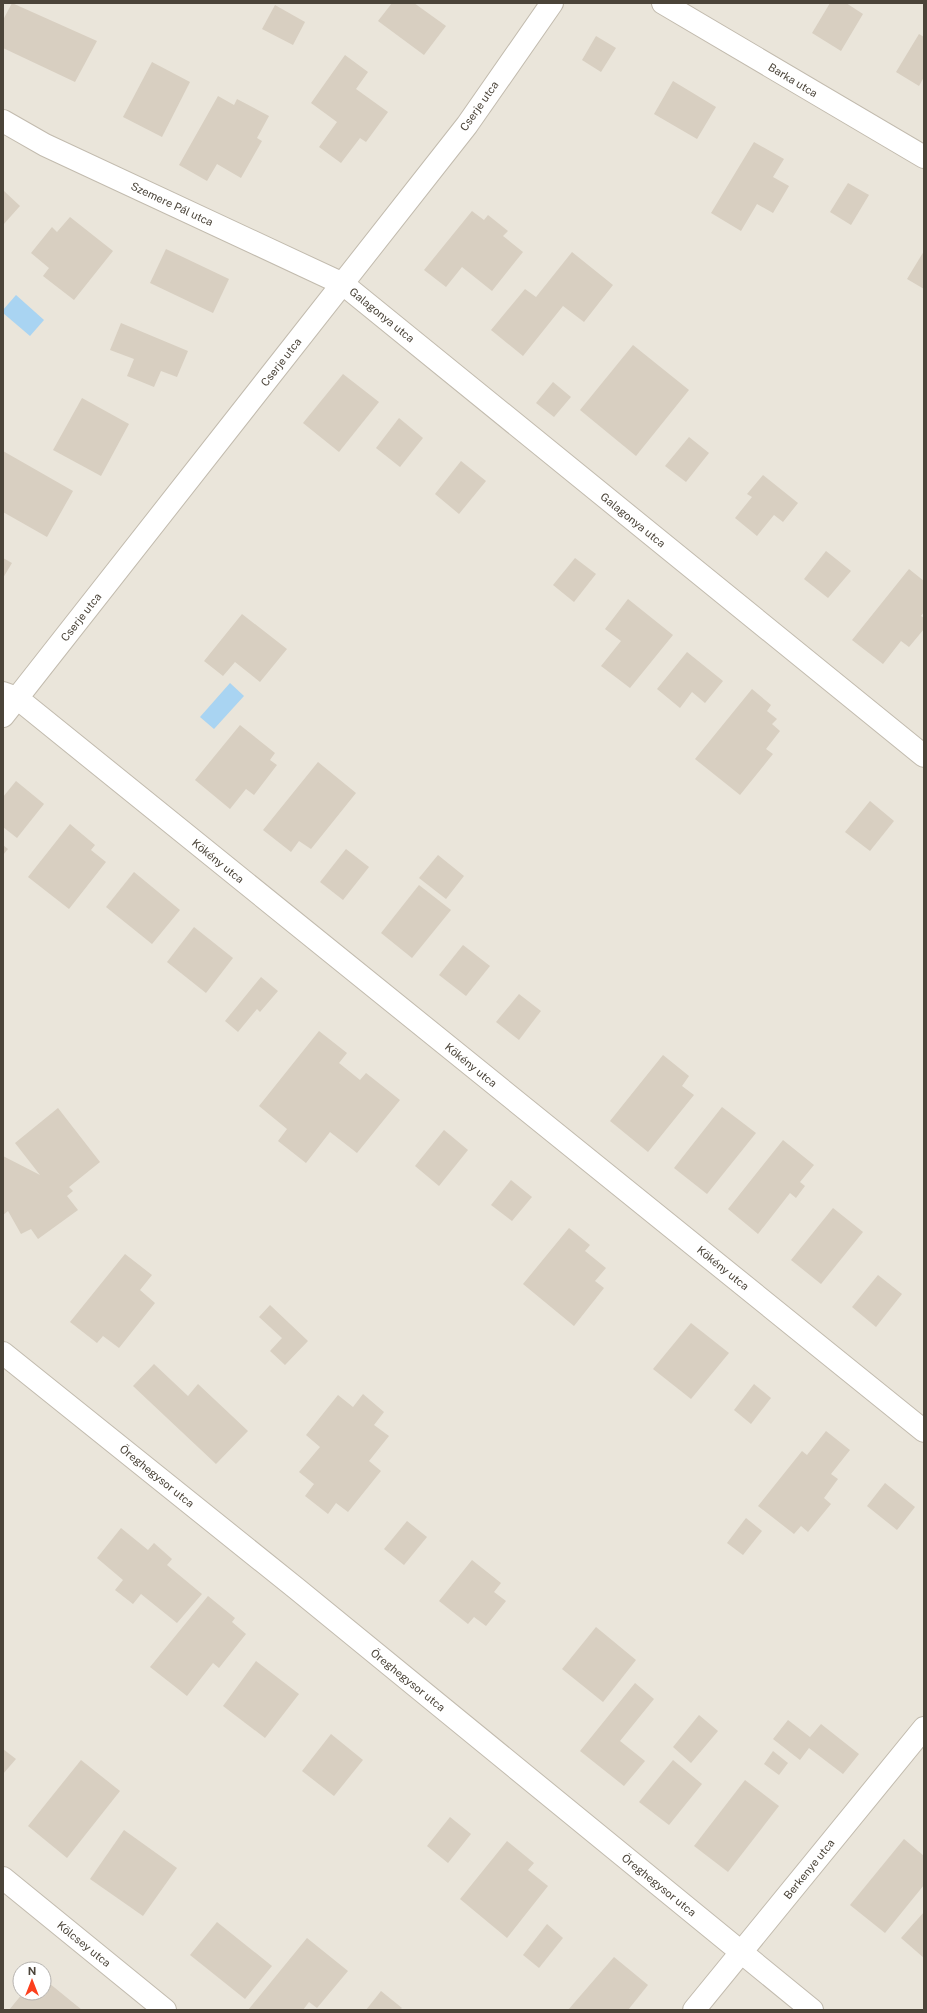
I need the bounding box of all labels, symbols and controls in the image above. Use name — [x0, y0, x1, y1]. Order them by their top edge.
street label: Barka utca — [766, 61, 820, 99]
street label: Cserje utca — [457, 79, 501, 133]
street label: Szemere Pál utca — [129, 180, 215, 228]
street label: Galagonya utca — [347, 285, 417, 345]
street label: Cserje utca — [258, 335, 304, 389]
street label: Galagonya utca — [598, 490, 668, 550]
street label: Cserje utca — [58, 590, 104, 644]
street label: Kökény utca — [190, 837, 246, 885]
street label: Kökény utca — [443, 1041, 499, 1089]
street label: Kökény utca — [695, 1244, 751, 1292]
street label: Öreghegysor utca — [118, 1442, 197, 1510]
street label: Öreghegysor utca — [369, 1646, 448, 1714]
street label: Berkenye utca — [781, 1837, 837, 1901]
street label: Öreghegysor utca — [620, 1851, 699, 1919]
street label: Kölcsey utca — [55, 1919, 113, 1969]
north arrow — [12, 1961, 52, 2001]
text: N — [28, 1965, 36, 1977]

